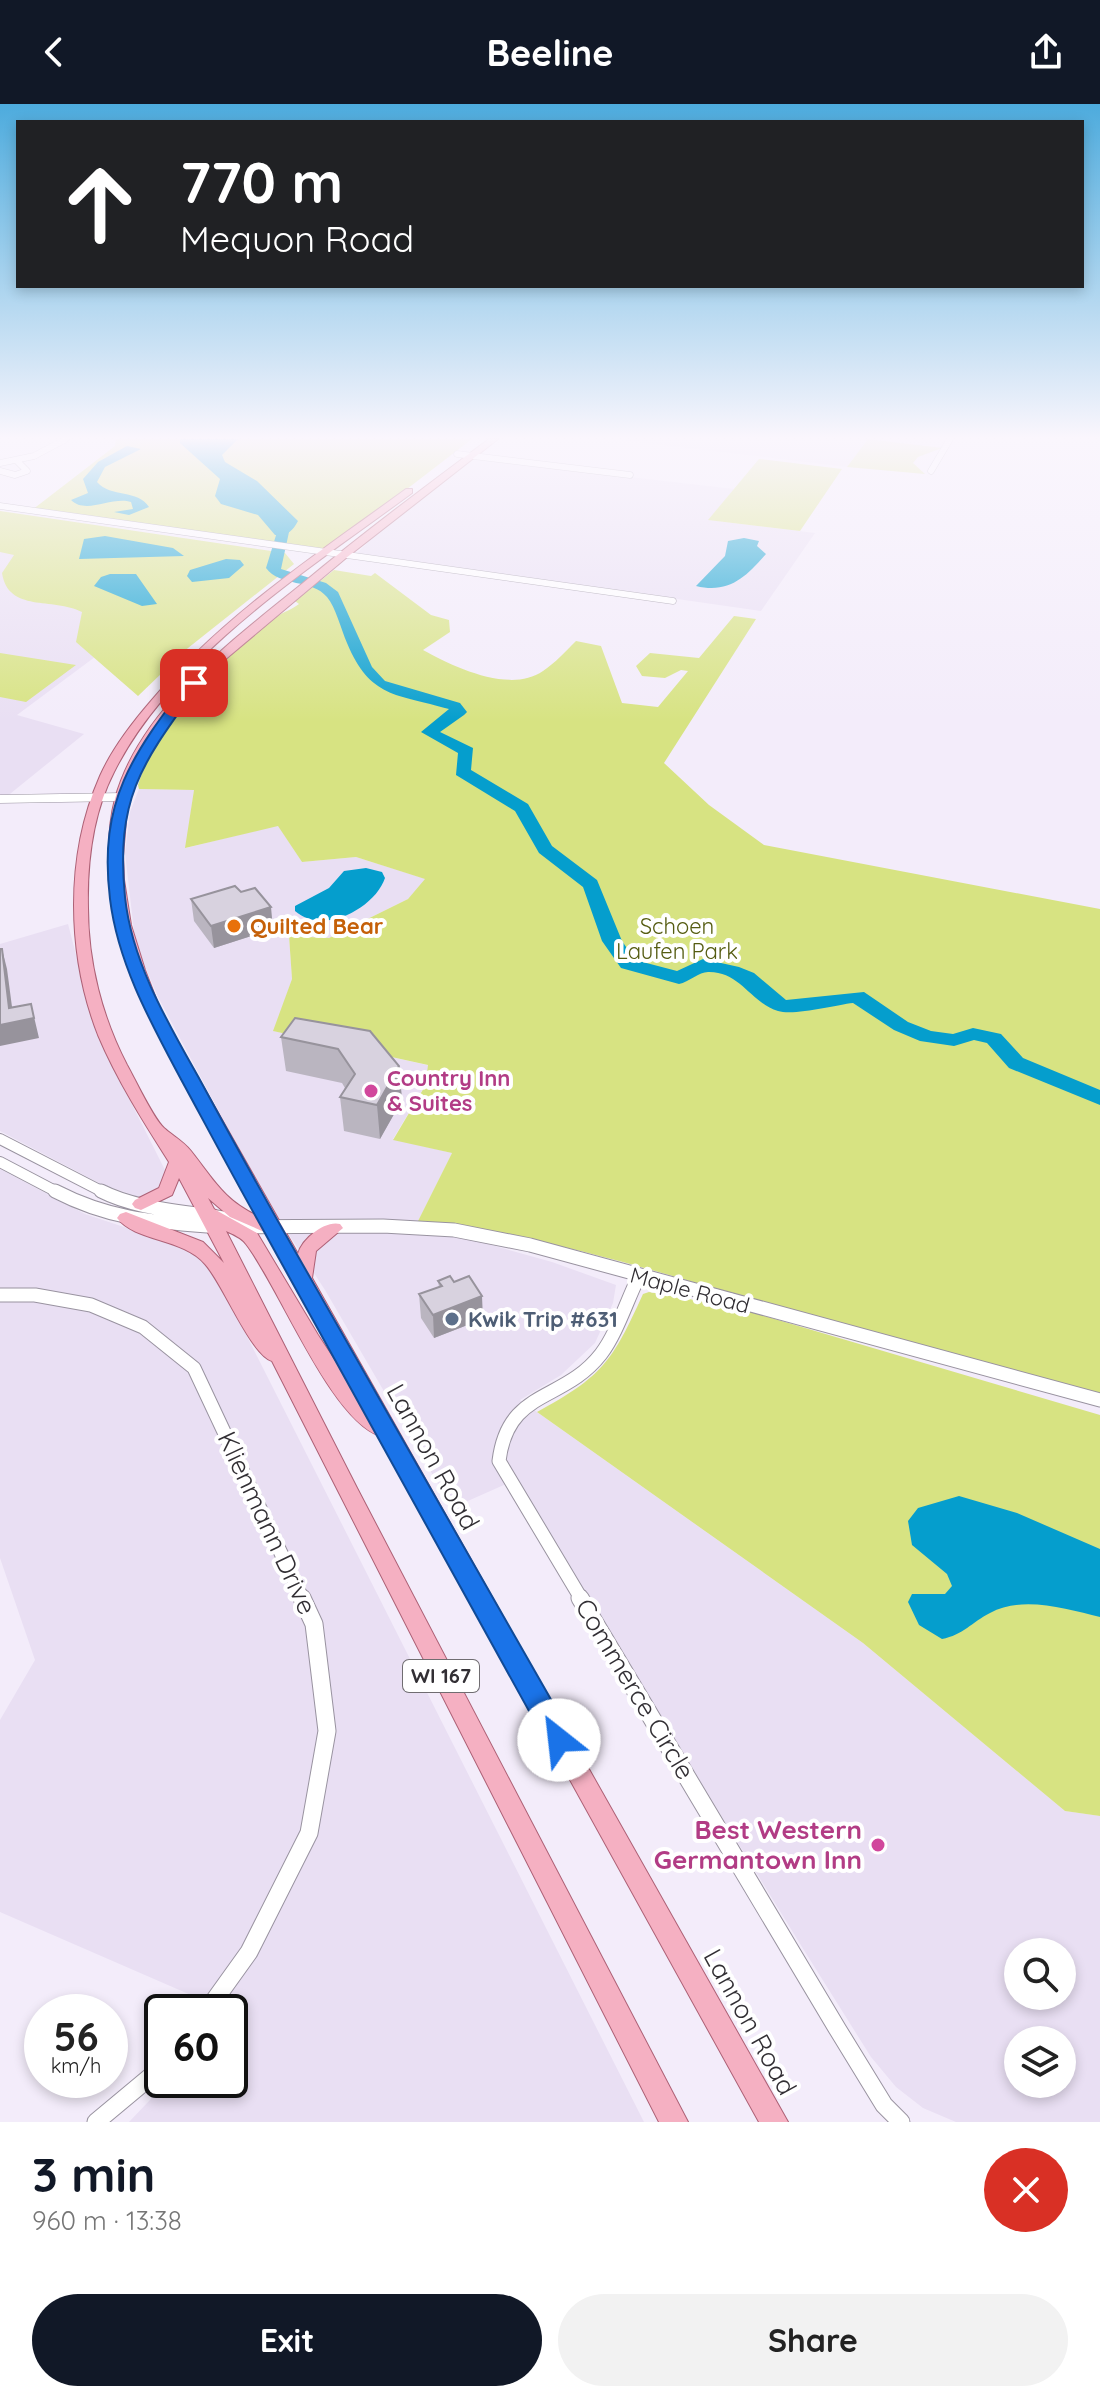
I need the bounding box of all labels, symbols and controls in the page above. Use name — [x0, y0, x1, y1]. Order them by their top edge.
icon: back — [32, 30, 76, 74]
text: Beeline — [487, 30, 613, 75]
icon: share — [1024, 30, 1068, 74]
text: 770 m — [180, 147, 343, 217]
icon: ahead — [48, 152, 152, 256]
text: Mequon Road — [180, 216, 414, 261]
pin — [160, 649, 228, 717]
icon: arrive — [172, 661, 216, 705]
place label: Quilted Bear — [250, 912, 384, 940]
park label: Schoen Laufen Park — [616, 912, 738, 965]
marker: Quilted Bear — [225, 917, 243, 935]
place label: Country Inn & Suites — [387, 1064, 510, 1117]
marker: Country Inn & Suites — [362, 1082, 380, 1100]
street label: Maple Road — [627, 1261, 753, 1319]
place label: Kwik Trip #631 — [468, 1305, 618, 1333]
marker: Kwik Trip #631 — [443, 1310, 461, 1328]
street label: Lannon Road — [380, 1378, 487, 1536]
street label: Klienmann Drive — [211, 1426, 324, 1620]
street label: Commerce Circle — [568, 1592, 702, 1785]
road number: WI 167 — [403, 1660, 479, 1692]
position arrow — [517, 1698, 601, 1782]
place label: Best Western Germantown Inn — [654, 1813, 862, 1876]
marker: Best Western Germantown Inn — [869, 1836, 887, 1854]
map controls — [1004, 1938, 1076, 2098]
button: search — [1004, 1938, 1076, 2010]
street label: Lannon Road — [697, 1943, 804, 2101]
speed limit sign: 60 — [144, 1994, 248, 2098]
text: 56 — [53, 2011, 99, 2061]
button: layers — [1004, 2026, 1076, 2098]
text: km/h — [51, 2053, 101, 2078]
text: 3 min — [32, 2144, 155, 2204]
button: close — [984, 2148, 1068, 2232]
text: 960 m · 13:38 — [32, 2204, 182, 2237]
button: Exit — [32, 2294, 542, 2386]
button: Share — [558, 2294, 1068, 2386]

